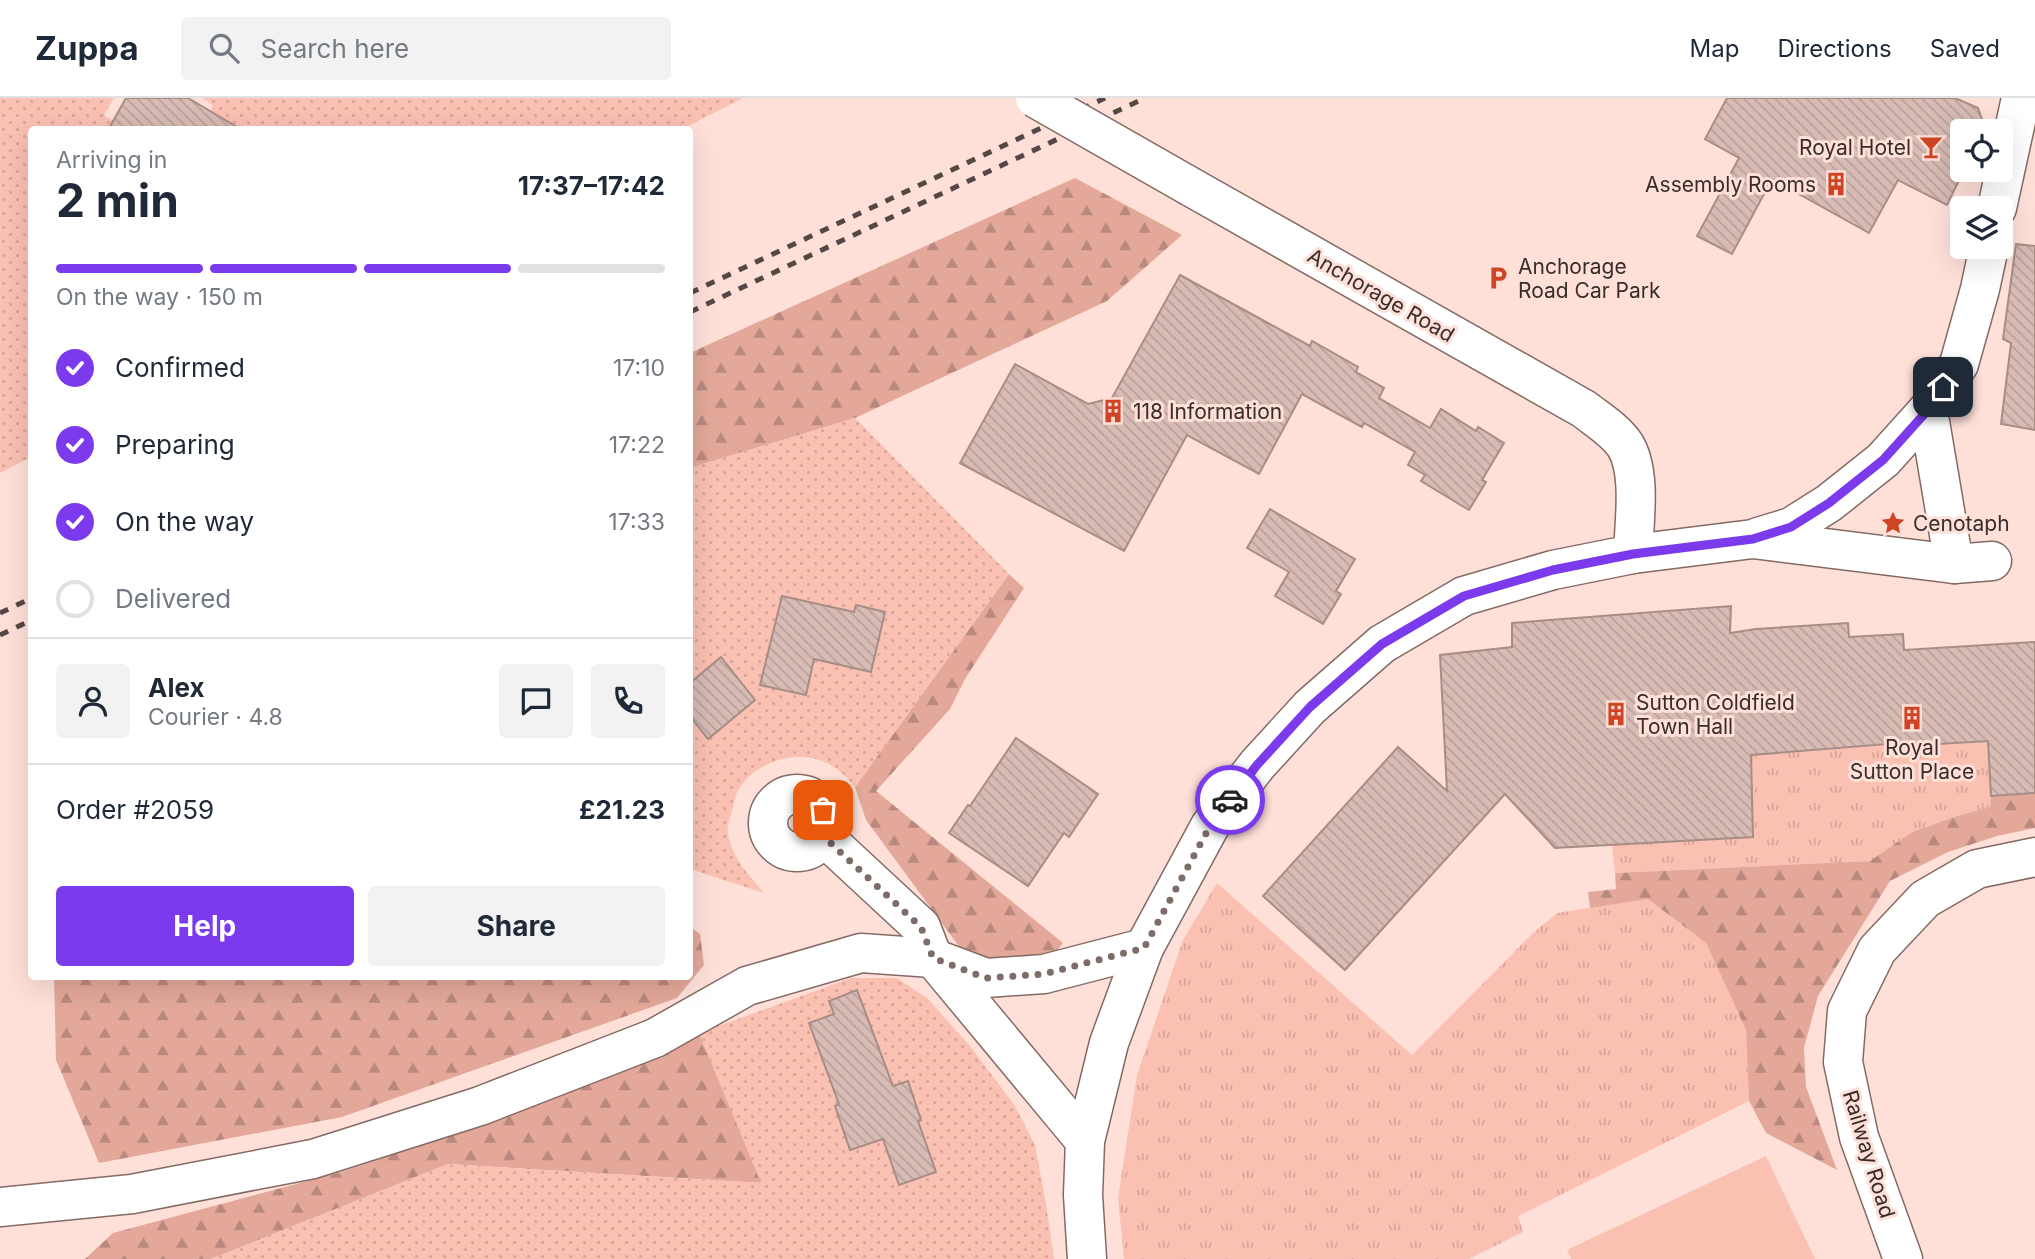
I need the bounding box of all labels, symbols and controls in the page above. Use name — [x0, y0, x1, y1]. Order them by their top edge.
search box — [181, 17, 671, 80]
text: Zuppa — [35, 28, 139, 68]
icon: search — [205, 29, 243, 67]
text: Search here — [261, 33, 409, 64]
text: Map — [1690, 34, 1739, 63]
text: Directions — [1777, 34, 1892, 63]
text: Saved — [1930, 34, 2000, 63]
map controls — [1950, 119, 2013, 259]
button: locate — [1950, 119, 2013, 182]
bar icon: Royal Hotel — [1917, 133, 1945, 161]
place label: Royal Hotel — [1799, 135, 1911, 160]
text: Arriving in — [56, 146, 167, 174]
text: 17:37–17:42 — [518, 170, 665, 201]
building icon: Assembly Rooms — [1822, 170, 1850, 198]
text: 2 min — [56, 172, 179, 228]
place label: Assembly Rooms — [1645, 172, 1816, 197]
button: layers — [1950, 196, 2013, 259]
street label: Anchorage Road — [1303, 243, 1459, 347]
place label: Anchorage Road Car Park — [1518, 254, 1661, 303]
parking icon: Anchorage Road Car Park — [1484, 264, 1512, 292]
text: On the way · 150 m — [56, 283, 263, 311]
icon: check — [56, 349, 94, 387]
text: Confirmed — [115, 352, 245, 383]
text: 17:10 — [613, 354, 665, 382]
pin — [1913, 357, 1973, 417]
icon: home — [1924, 368, 1962, 406]
building icon: 118 Information — [1099, 397, 1127, 425]
place label: 118 Information — [1133, 399, 1282, 424]
icon: check — [56, 426, 94, 464]
text: Preparing — [115, 429, 235, 460]
text: 17:22 — [609, 431, 665, 459]
icon: check — [56, 503, 94, 541]
text: On the way — [115, 506, 254, 537]
text: 17:33 — [608, 508, 665, 536]
place icon: Cenotaph — [1879, 509, 1907, 537]
place label: Cenotaph — [1913, 511, 2010, 536]
text: Delivered — [115, 583, 231, 614]
button: person — [56, 664, 130, 738]
button: chat — [499, 664, 573, 738]
button: phone — [591, 664, 665, 738]
text: Alex — [148, 672, 205, 703]
place label: Sutton Coldfield Town Hall — [1636, 690, 1795, 739]
building icon: Sutton Coldfield Town Hall — [1602, 700, 1630, 728]
text: Courier · 4.8 — [148, 703, 283, 731]
building icon: Royal Sutton Place — [1898, 704, 1926, 732]
place label: Royal Sutton Place — [1850, 735, 1974, 784]
courier — [1195, 765, 1265, 835]
pin — [793, 780, 853, 840]
icon: car — [1211, 781, 1249, 819]
icon: bag — [804, 791, 842, 829]
text: Order #2059 — [56, 794, 214, 825]
text: £21.23 — [579, 794, 665, 825]
button: Help — [56, 886, 354, 966]
button: Share — [368, 886, 665, 966]
street label: Railway Road — [1838, 1087, 1900, 1221]

